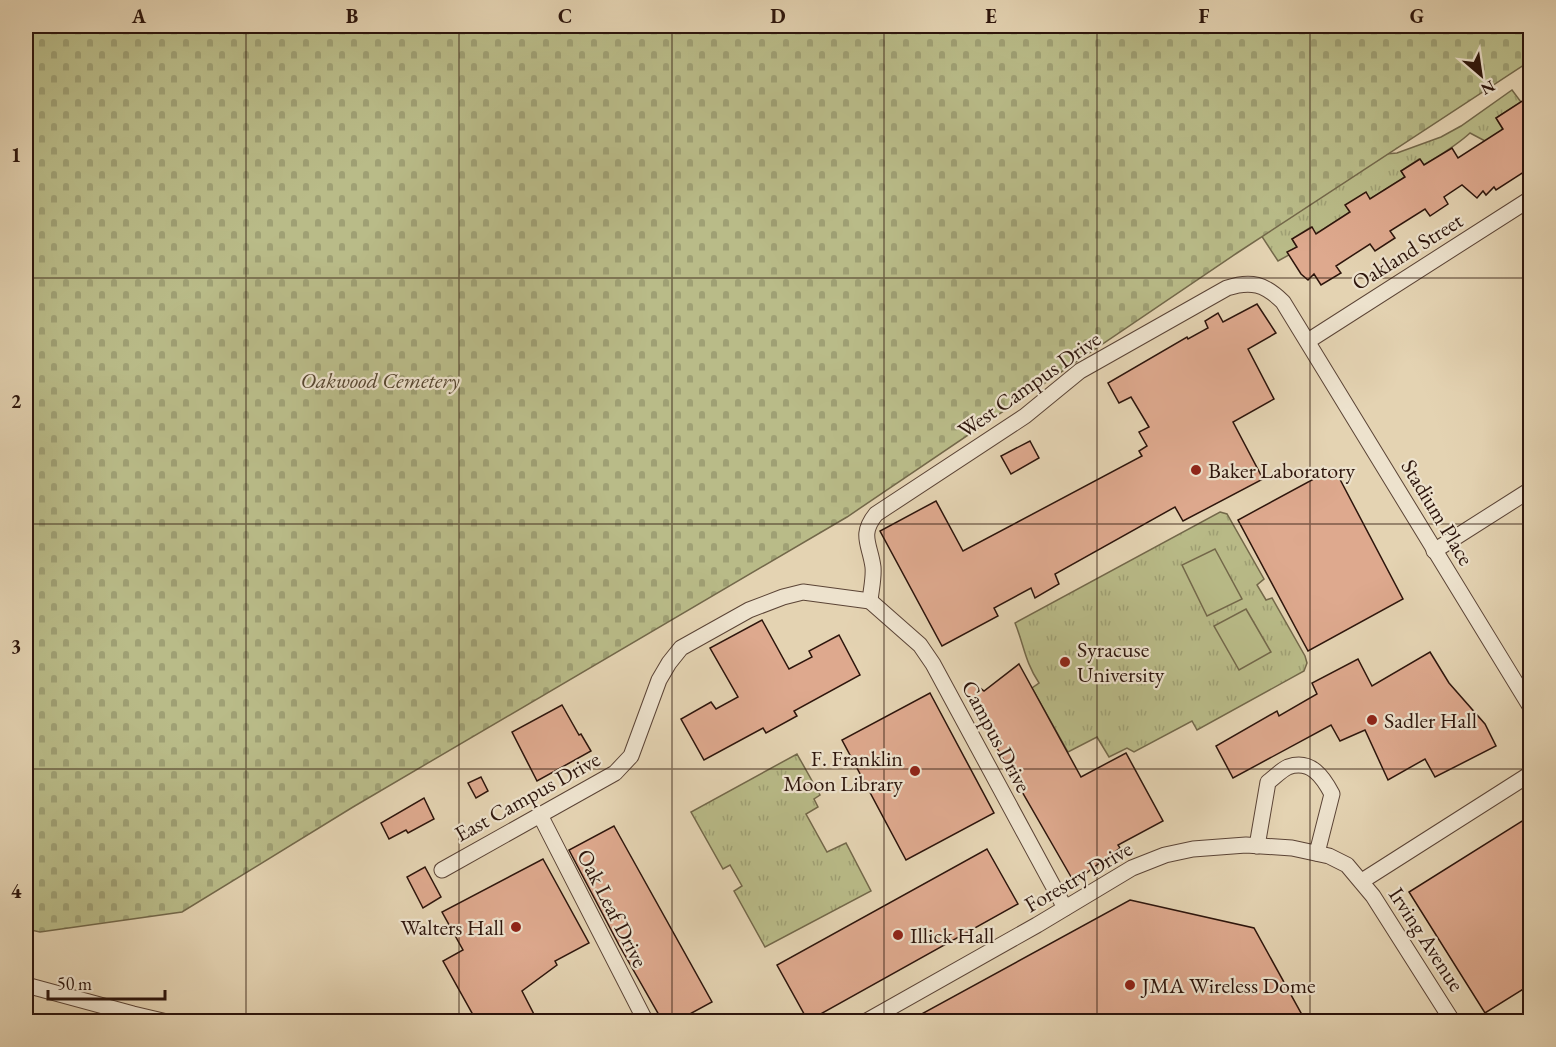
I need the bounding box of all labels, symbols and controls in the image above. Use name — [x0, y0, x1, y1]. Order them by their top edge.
text: A — [131, 3, 147, 29]
text: B — [346, 3, 358, 29]
text: C — [558, 3, 572, 29]
text: D — [770, 3, 786, 29]
text: E — [985, 3, 997, 29]
text: F — [1199, 3, 1210, 29]
text: G — [1410, 3, 1424, 29]
north arrow — [1451, 45, 1511, 105]
text: N — [1477, 75, 1499, 100]
text: 1 — [11, 142, 21, 168]
street label: Oakland Street — [1346, 206, 1468, 297]
street label: West Campus Drive — [952, 324, 1107, 444]
park label: Oakwood Cemetery — [300, 366, 460, 395]
text: 2 — [11, 388, 22, 414]
street label: Stadium Place — [1395, 454, 1481, 571]
place label: Baker Laboratory — [1208, 456, 1355, 485]
marker: Baker Laboratory — [1189, 463, 1203, 477]
text: 3 — [11, 633, 21, 659]
place label: Syracuse University — [1077, 635, 1165, 689]
marker: Syracuse University — [1058, 655, 1072, 669]
street label: Campus Drive — [955, 675, 1038, 798]
place label: Sadler Hall — [1384, 706, 1477, 735]
marker: Sadler Hall — [1365, 713, 1379, 727]
street label: East Campus Drive — [449, 744, 606, 848]
place label: F. Franklin Moon Library — [783, 744, 903, 798]
marker: F. Franklin Moon Library — [908, 764, 922, 778]
street label: Forestry Drive — [1019, 834, 1138, 919]
street label: Oak Leaf Drive — [570, 844, 655, 973]
text: 4 — [11, 878, 22, 904]
street label: Irving Avenue — [1382, 882, 1471, 997]
place label: Walters Hall — [400, 913, 504, 942]
marker: Walters Hall — [509, 920, 523, 934]
place label: Illick Hall — [910, 921, 994, 950]
marker: Illick Hall — [891, 928, 905, 942]
scale bar — [48, 963, 165, 1001]
place label: JMA Wireless Dome — [1140, 971, 1316, 1000]
text: 50 m — [57, 972, 92, 995]
marker: JMA Wireless Dome — [1123, 978, 1137, 992]

